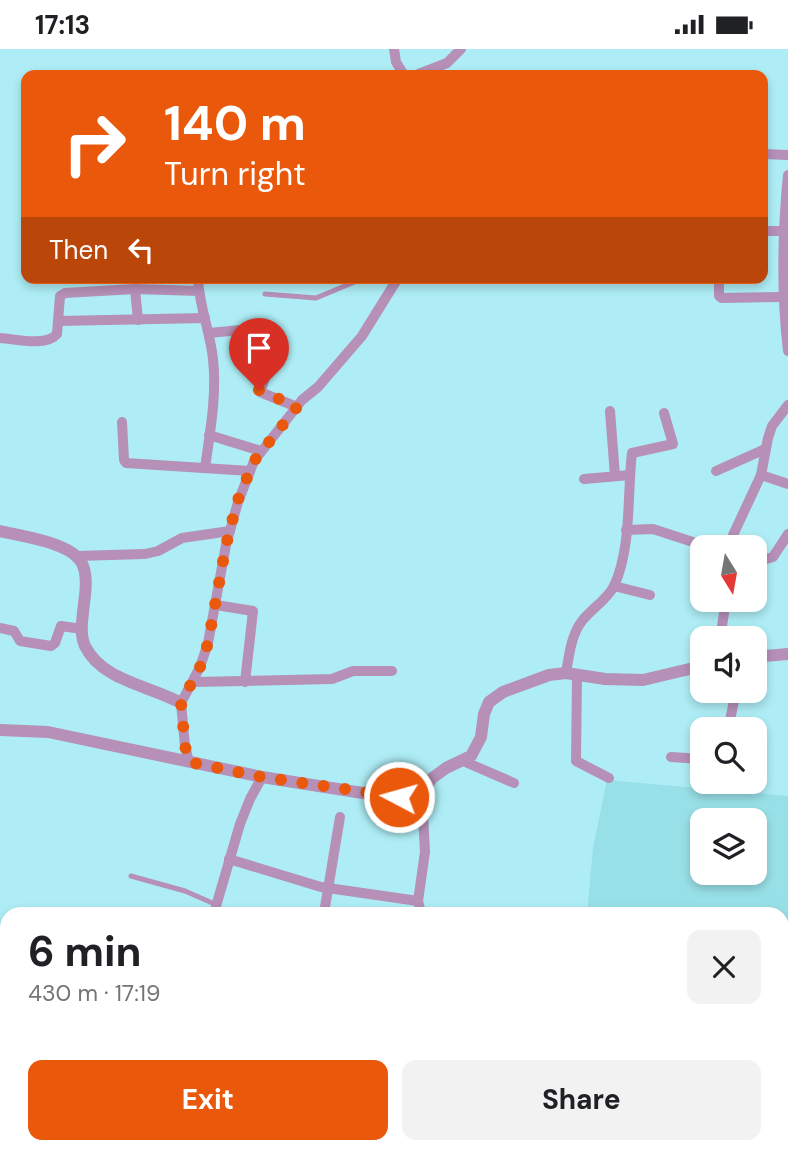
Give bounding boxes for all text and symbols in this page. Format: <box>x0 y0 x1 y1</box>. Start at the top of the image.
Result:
text: 17:13 <box>35 8 90 42</box>
text: 140 m <box>164 91 306 155</box>
icon: right <box>49 98 140 189</box>
text: Turn right <box>164 153 306 195</box>
icon: left <box>122 231 160 269</box>
text: Then <box>49 233 108 267</box>
pin <box>229 318 289 390</box>
icon: arrive <box>240 329 278 367</box>
north arrow <box>690 535 766 613</box>
map controls <box>690 535 767 885</box>
button: sound <box>690 626 767 703</box>
button: search <box>690 717 767 794</box>
position arrow <box>362 760 436 834</box>
button: layers <box>690 808 767 885</box>
text: 6 min <box>28 924 141 979</box>
button: close <box>687 930 761 1004</box>
text: 430 m · 17:19 <box>28 978 160 1008</box>
button: Exit <box>28 1060 388 1140</box>
button: Share <box>402 1060 761 1140</box>

